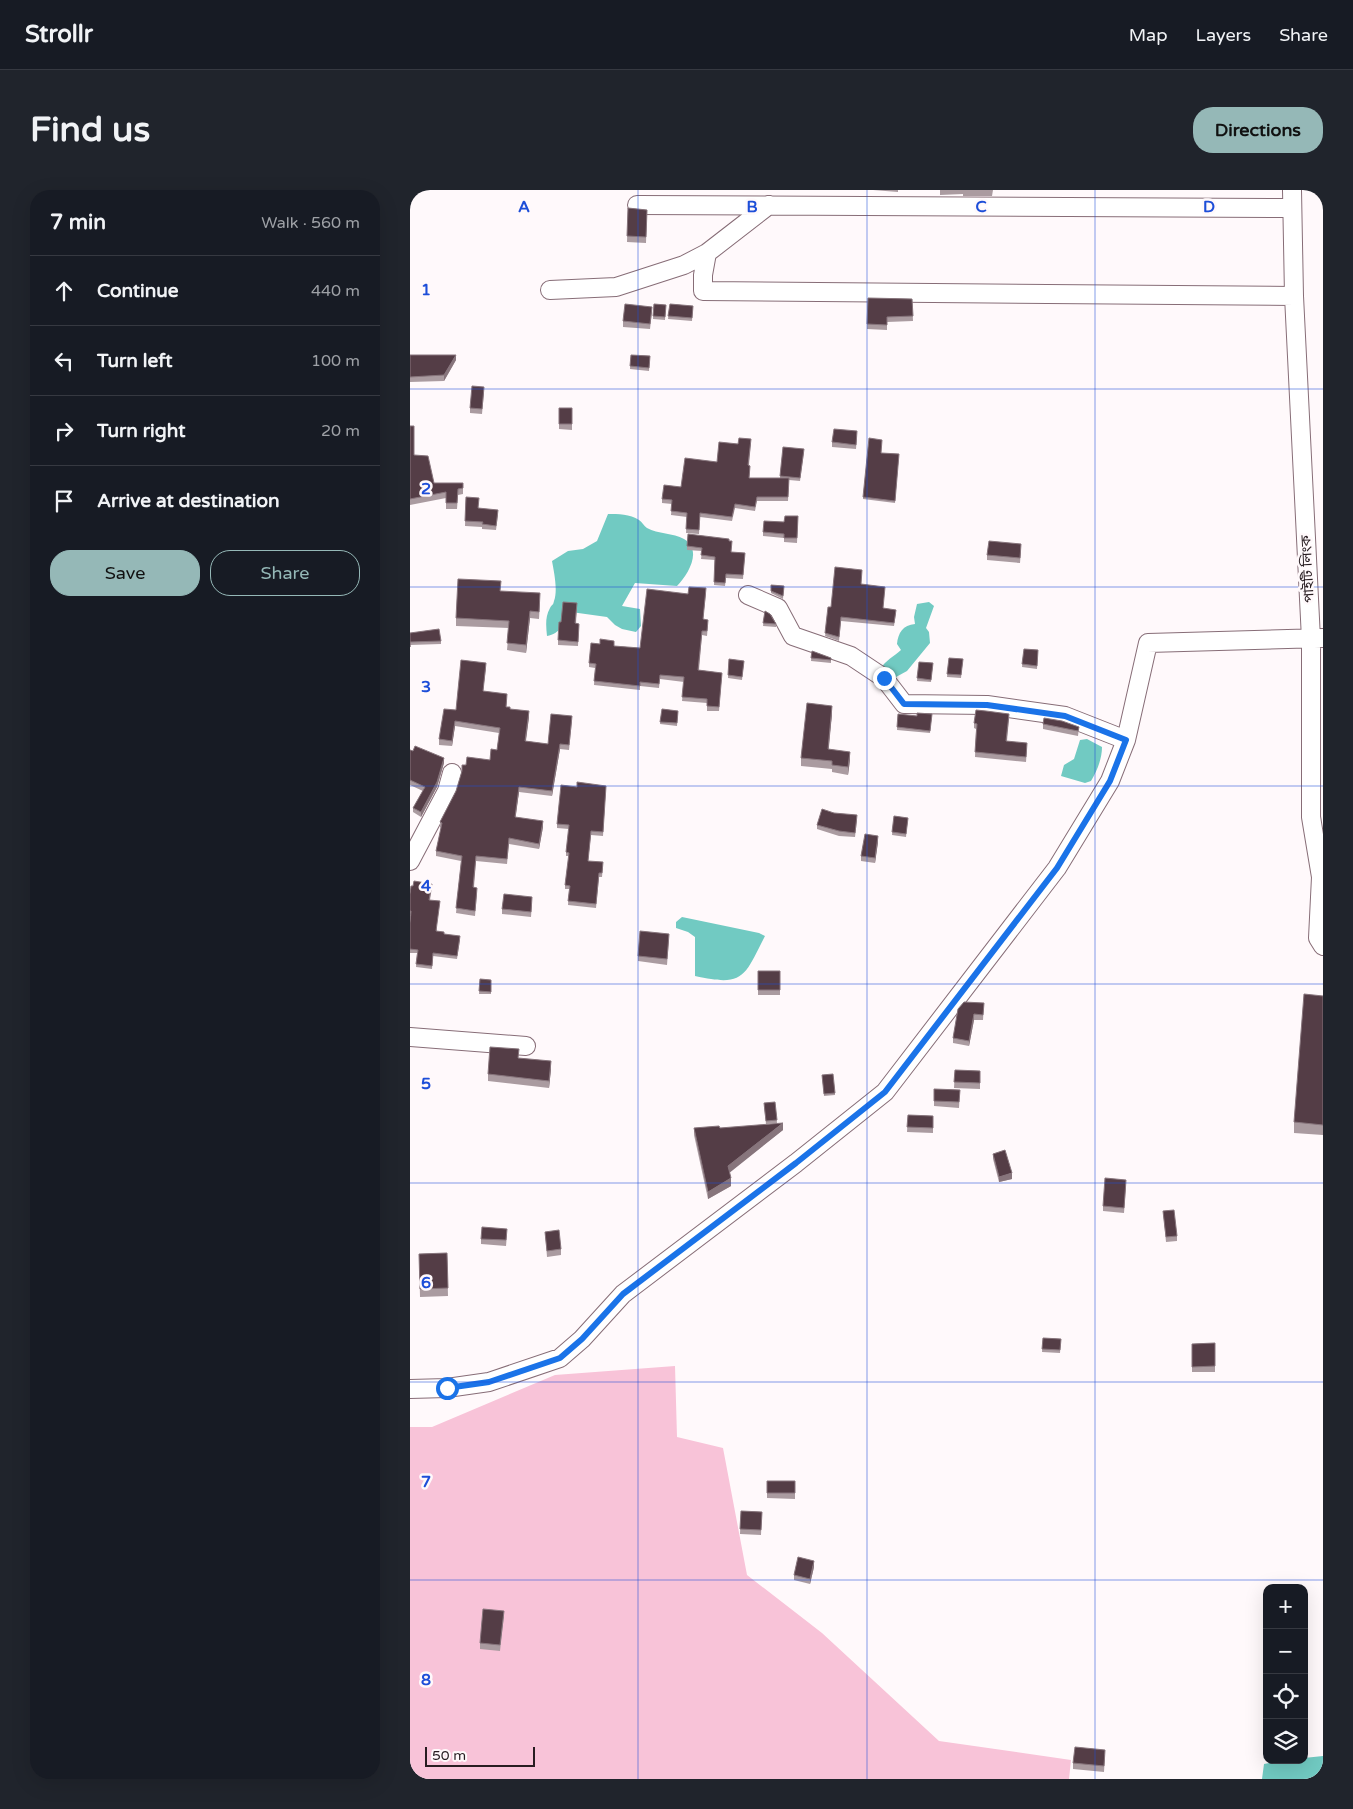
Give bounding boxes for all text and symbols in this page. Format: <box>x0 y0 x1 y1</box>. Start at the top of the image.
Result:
text: Strollr <box>25 20 93 49</box>
text: Map <box>1129 24 1168 46</box>
text: Layers <box>1196 24 1251 46</box>
text: Share <box>1279 24 1328 46</box>
button: Directions <box>1193 107 1323 153</box>
text: Find us <box>30 109 150 151</box>
text: A <box>518 197 530 217</box>
text: B <box>746 197 758 217</box>
text: C <box>975 197 987 217</box>
text: D <box>1203 197 1215 217</box>
text: 7 min <box>50 210 106 235</box>
text: Walk · 560 m <box>261 213 360 233</box>
icon: ahead <box>50 277 78 305</box>
text: Continue <box>97 280 179 302</box>
text: 1 <box>421 280 431 300</box>
text: 440 m <box>311 281 360 301</box>
icon: left <box>50 347 78 375</box>
text: Turn left <box>97 350 173 372</box>
text: 100 m <box>311 351 360 371</box>
icon: right <box>50 417 78 445</box>
text: Turn right <box>97 420 185 442</box>
text: 20 m <box>321 421 360 441</box>
text: 2 <box>421 479 431 499</box>
icon: arrive <box>50 487 78 515</box>
text: Arrive at destination <box>97 490 280 512</box>
street label: পাইটি লিংক <box>1297 534 1318 603</box>
button: Save <box>50 550 200 596</box>
button: Share <box>210 550 360 596</box>
route end <box>873 667 896 690</box>
text: 3 <box>421 677 431 697</box>
text: 4 <box>421 876 431 896</box>
text: 5 <box>421 1074 431 1094</box>
text: 6 <box>421 1273 431 1293</box>
route start <box>436 1377 459 1400</box>
text: 7 <box>421 1472 431 1492</box>
map controls <box>1263 1584 1308 1764</box>
button: + <box>1263 1584 1308 1629</box>
button: − <box>1263 1629 1308 1674</box>
text: 8 <box>421 1670 431 1690</box>
button: locate <box>1263 1674 1308 1719</box>
button: layers <box>1263 1719 1308 1764</box>
scale bar <box>425 1744 535 1767</box>
text: 50 m <box>432 1747 466 1764</box>

